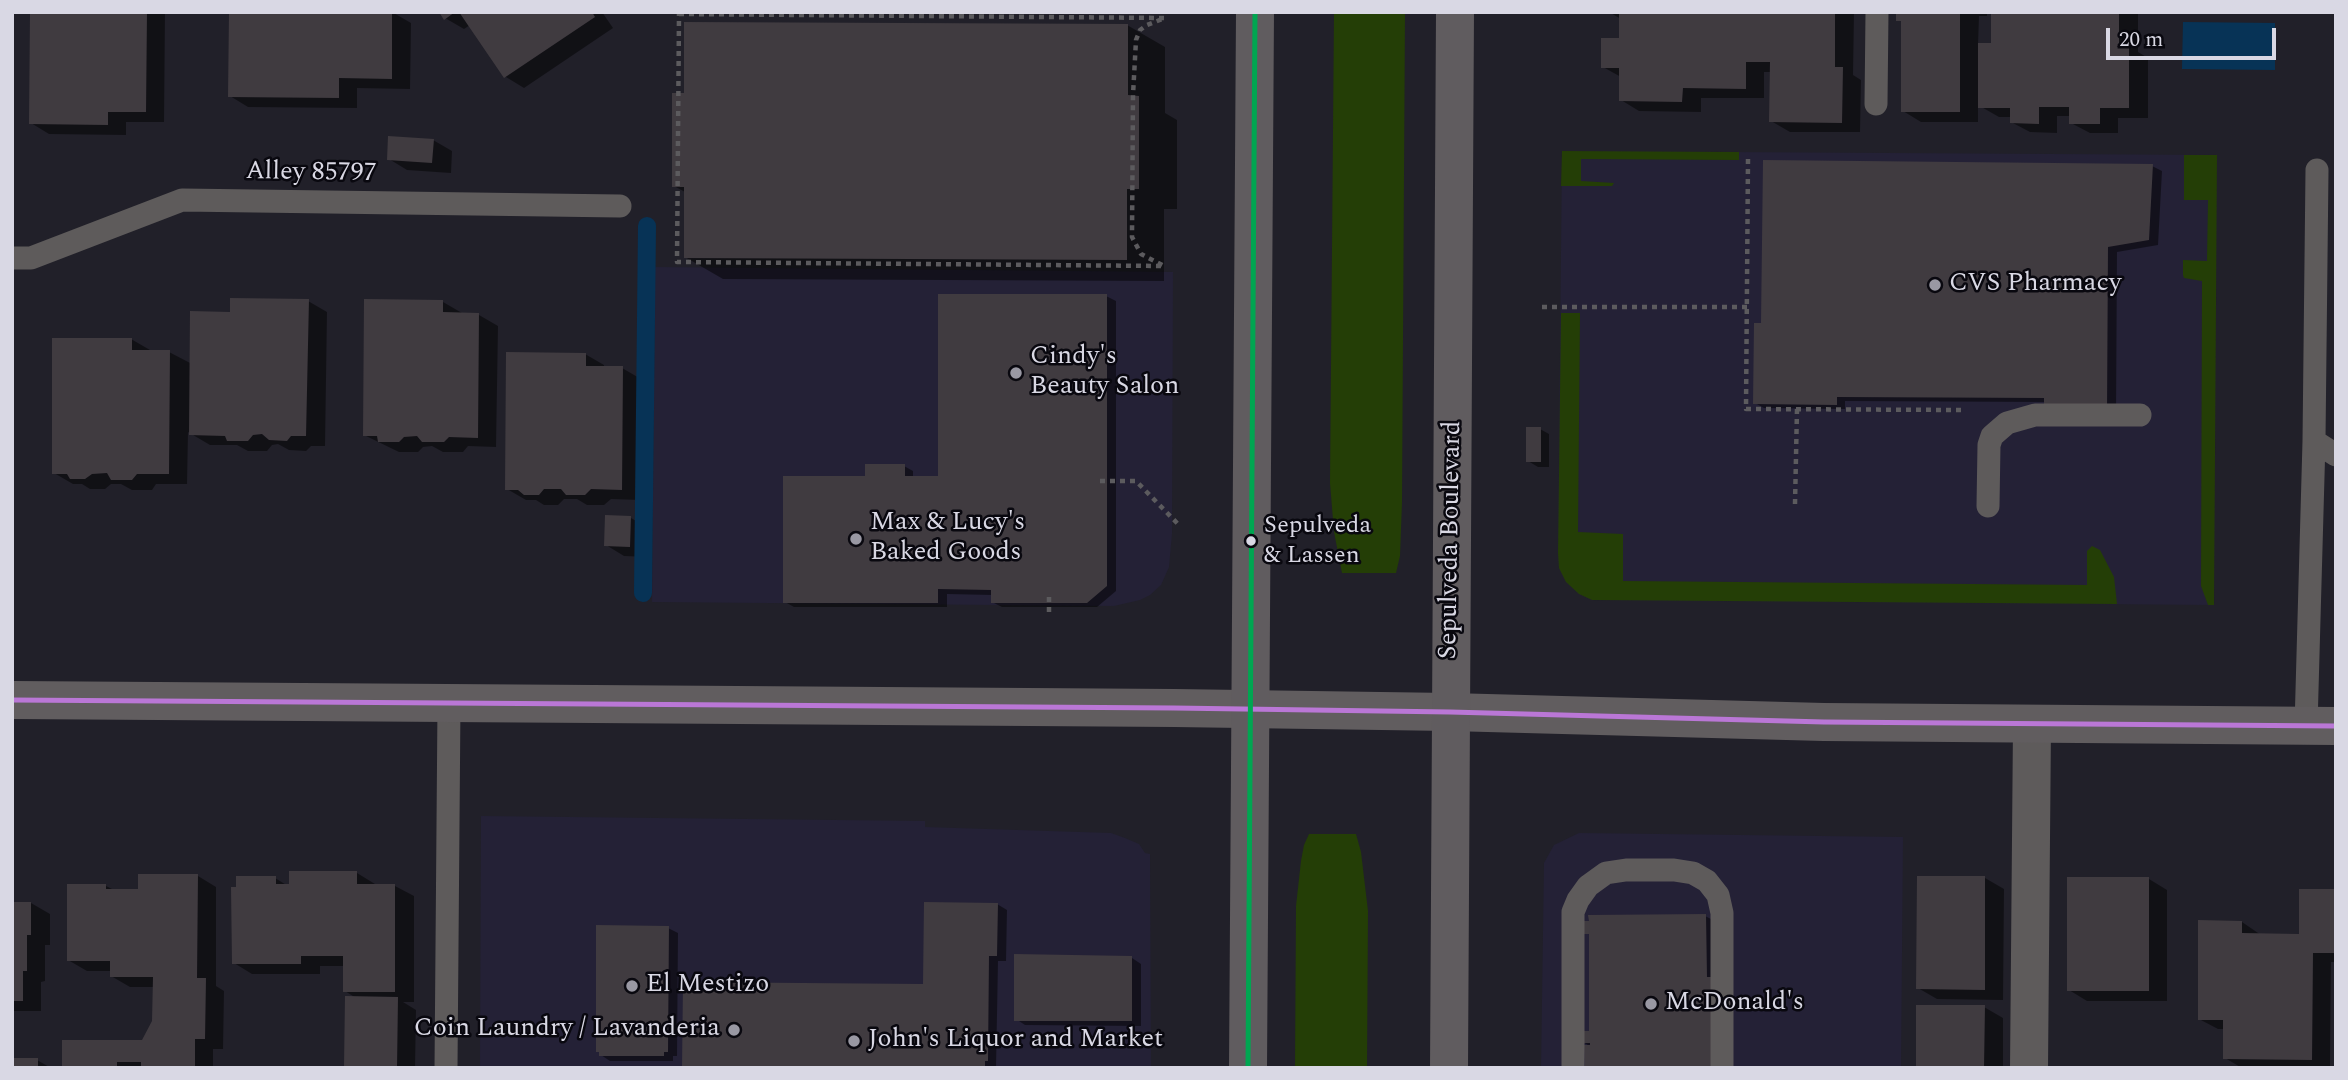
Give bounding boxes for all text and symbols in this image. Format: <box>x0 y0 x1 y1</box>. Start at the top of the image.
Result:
scale bar <box>2110 14 2280 58</box>
text: 20 m <box>2119 24 2163 56</box>
street label: Alley 85797 <box>245 157 377 191</box>
place label: CVS Pharmacy <box>1949 269 2121 301</box>
marker: CVS Pharmacy <box>1927 277 1943 293</box>
place label: Cindy's Beauty Salon <box>1030 342 1179 404</box>
marker: Cindy's Beauty Salon <box>1008 365 1024 381</box>
street label: Sepulveda Boulevard <box>1434 420 1470 660</box>
place label: Max & Lucy's Baked Goods <box>870 508 1025 570</box>
place label: Sepulveda & Lassen <box>1264 513 1371 569</box>
marker: Max & Lucy's Baked Goods <box>848 531 864 547</box>
marker: Sepulveda & Lassen <box>1244 534 1258 548</box>
place label: El Mestizo <box>646 970 769 1002</box>
marker: El Mestizo <box>624 978 640 994</box>
place label: McDonald's <box>1665 988 1804 1020</box>
marker: McDonald's <box>1643 996 1659 1012</box>
place label: Coin Laundry / Lavanderia <box>414 1014 720 1046</box>
marker: Coin Laundry / Lavanderia <box>726 1022 742 1038</box>
place label: John's Liquor and Market <box>868 1025 1163 1057</box>
marker: John's Liquor and Market <box>846 1033 862 1049</box>

